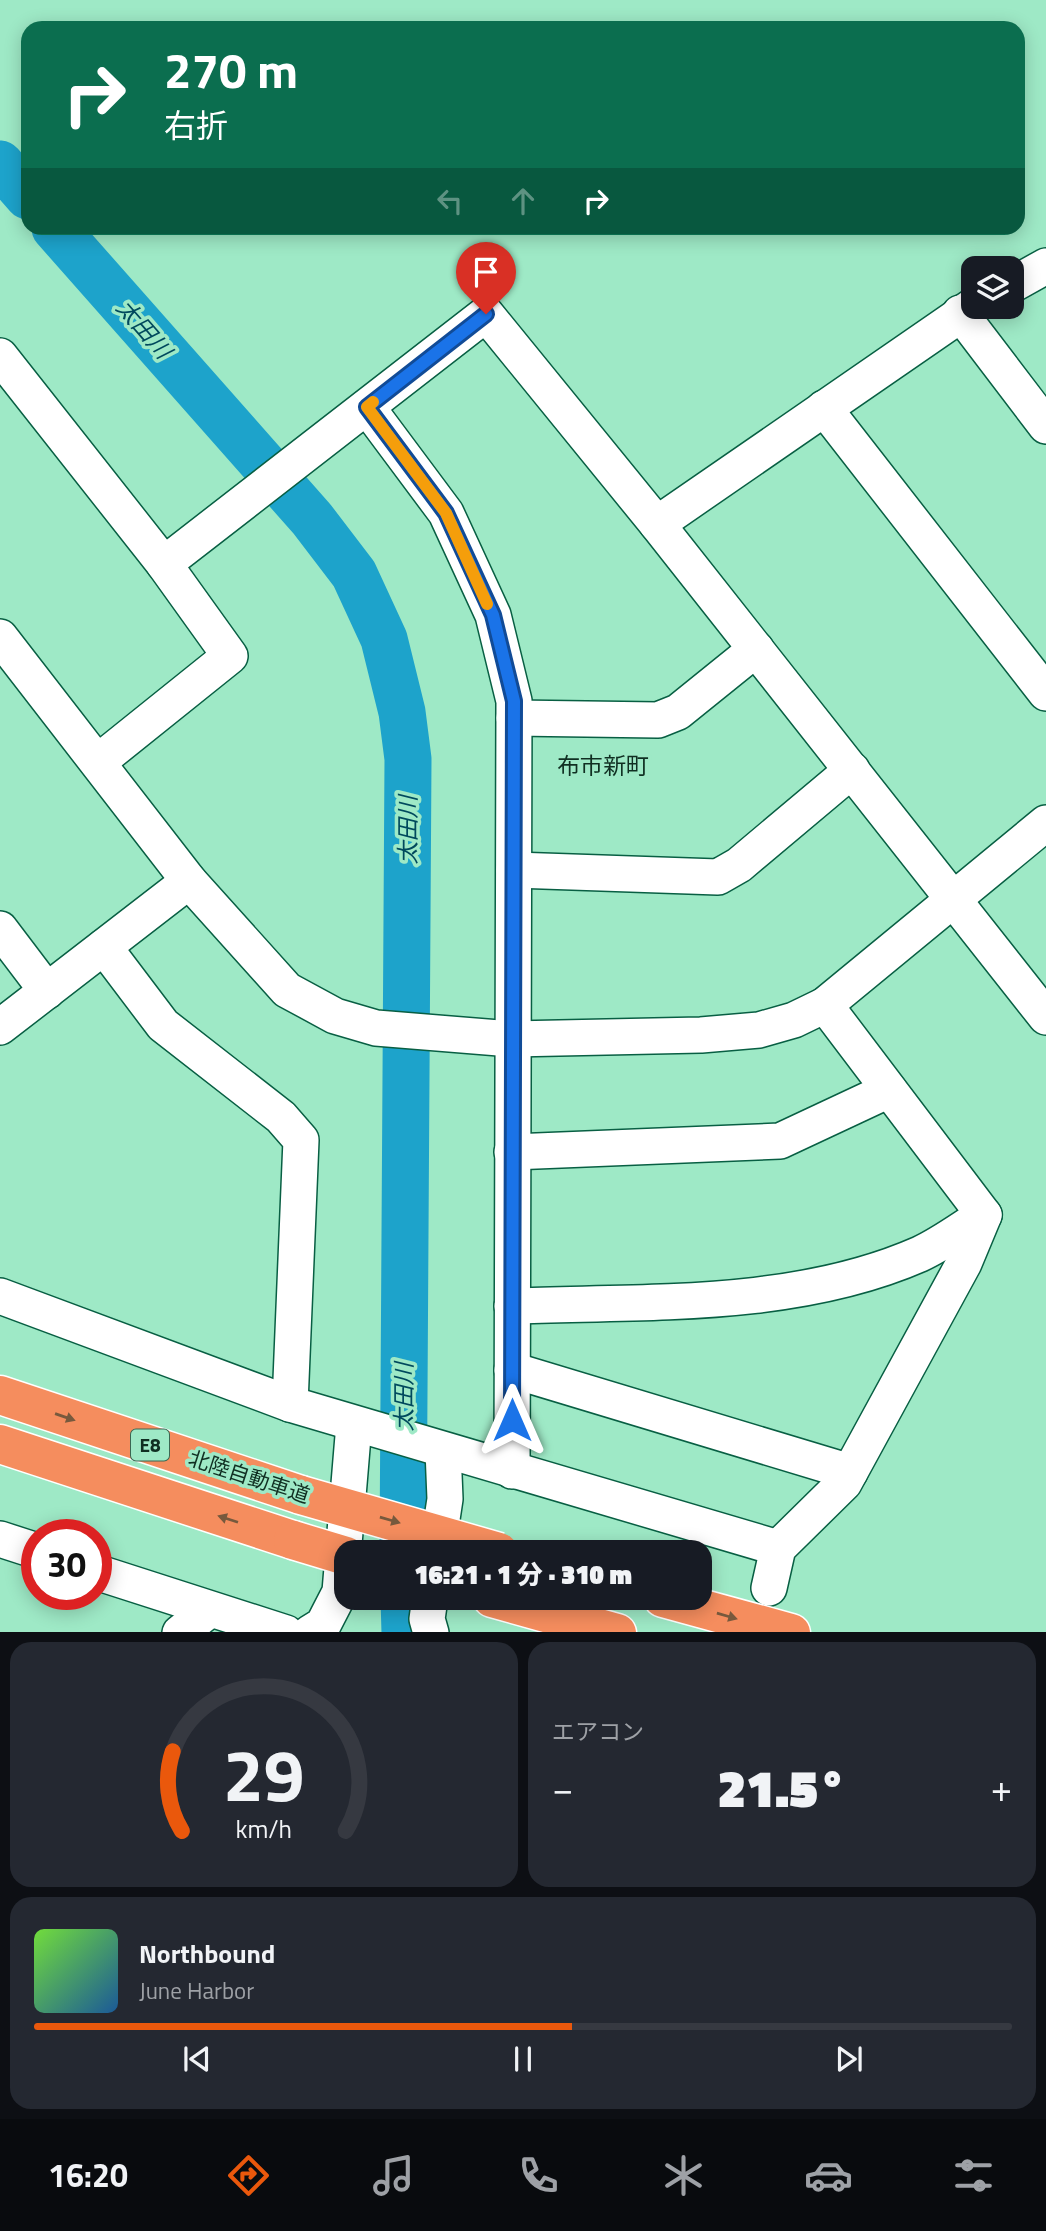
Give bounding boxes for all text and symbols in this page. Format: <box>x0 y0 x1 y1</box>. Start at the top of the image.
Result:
text: 270 m <box>164 32 298 107</box>
icon: right <box>49 49 140 140</box>
text: 右折 <box>164 101 228 149</box>
icon: left <box>431 182 469 220</box>
icon: ahead <box>504 182 542 220</box>
icon: right <box>577 182 615 220</box>
pin <box>456 242 516 314</box>
icon: arrive <box>467 253 505 291</box>
map controls <box>961 256 1024 319</box>
button: layers <box>961 256 1024 319</box>
water label: 太田川 <box>109 291 182 368</box>
district label: 布市新町 <box>557 748 649 783</box>
water label: 太田川 <box>390 793 425 865</box>
water label: 太田川 <box>386 1360 421 1432</box>
position arrow <box>475 1383 549 1457</box>
one-way arrow <box>54 1412 75 1423</box>
road number: E8 <box>131 1429 169 1460</box>
street label: 北陸自動車道 <box>184 1441 314 1511</box>
one-way arrow <box>217 1513 238 1524</box>
one-way arrow <box>380 1516 401 1526</box>
speed limit sign: 30 <box>21 1519 112 1610</box>
text: 16:21 · 1 分 · 310 m <box>414 1555 632 1594</box>
one-way arrow <box>717 1611 738 1621</box>
text: エアコン <box>552 1714 644 1749</box>
text: 29 <box>223 1719 305 1829</box>
text: 21.5° <box>717 1748 847 1827</box>
text: − <box>552 1759 573 1817</box>
text: + <box>991 1759 1012 1817</box>
text: km/h <box>236 1809 292 1847</box>
text: Northbound <box>139 1934 275 1973</box>
text: June Harbor <box>139 1973 254 2008</box>
icon: previous <box>178 2040 216 2078</box>
icon: pause <box>504 2040 542 2078</box>
icon: next <box>830 2040 868 2078</box>
text: 16:20 <box>48 2151 128 2199</box>
icon: directions <box>224 2151 273 2200</box>
icon: music <box>369 2151 418 2200</box>
icon: phone <box>514 2151 563 2200</box>
icon: climate <box>659 2151 708 2200</box>
icon: car <box>804 2151 853 2200</box>
icon: filters <box>949 2151 998 2200</box>

